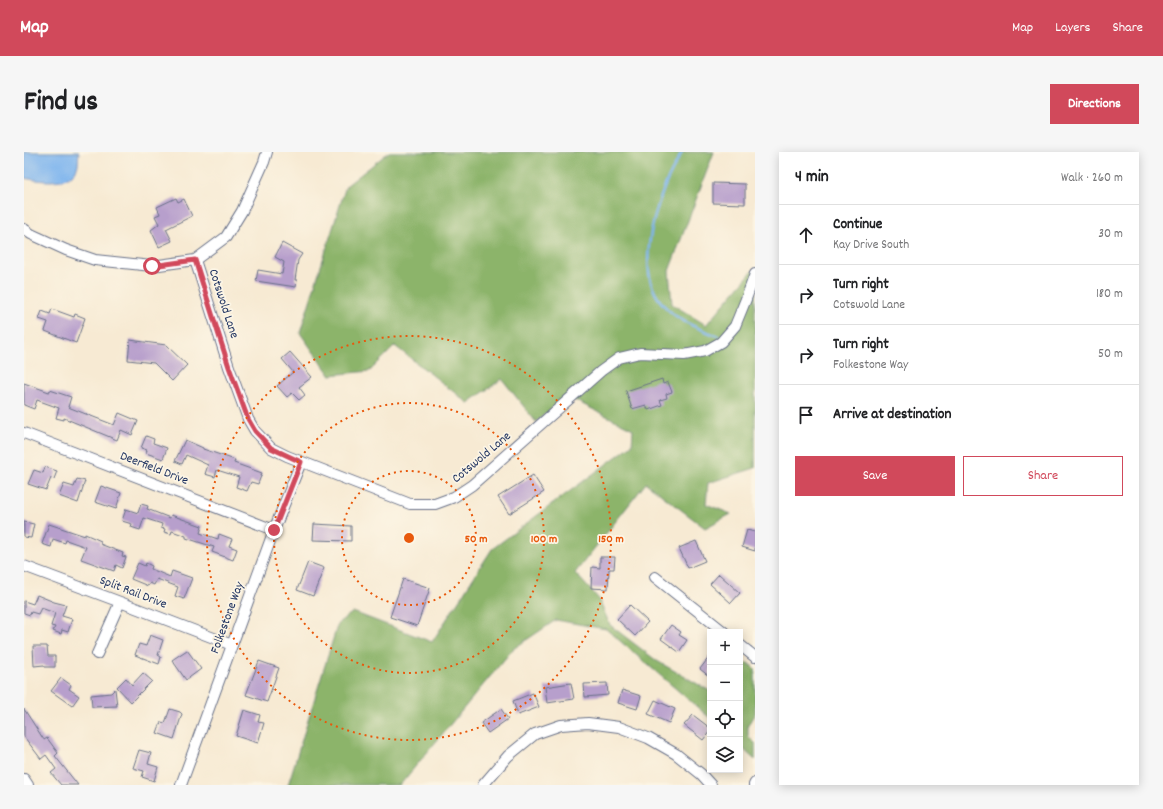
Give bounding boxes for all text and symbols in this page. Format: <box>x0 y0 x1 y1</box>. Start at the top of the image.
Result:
text: Map <box>20 15 49 42</box>
text: Map <box>1012 18 1033 38</box>
text: Layers <box>1055 18 1090 38</box>
text: Share <box>1112 18 1143 38</box>
text: Find us <box>24 84 98 124</box>
button: Directions <box>1050 84 1139 124</box>
text: 4 min <box>795 166 829 190</box>
text: Walk · 260 m <box>1061 169 1123 188</box>
text: Continue <box>833 214 882 236</box>
icon: ahead <box>795 224 817 246</box>
text: 30 m <box>1098 225 1123 244</box>
text: Kay Drive South <box>833 236 909 255</box>
route start <box>143 257 161 275</box>
street label: Cotswold Lane <box>203 267 243 341</box>
text: Turn right <box>833 274 889 296</box>
icon: right <box>795 284 817 306</box>
text: 180 m <box>1096 285 1123 304</box>
text: Cotswold Lane <box>833 296 905 315</box>
text: Turn right <box>833 334 889 356</box>
icon: right <box>795 344 817 366</box>
text: 50 m <box>1098 345 1123 364</box>
text: Folkestone Way <box>833 356 908 375</box>
icon: arrive <box>795 404 817 426</box>
text: Arrive at destination <box>833 404 951 426</box>
street label: Cotswold Lane <box>448 427 516 488</box>
street label: Deerfield Drive <box>117 447 191 491</box>
button: Save <box>795 456 955 496</box>
button: Share <box>963 456 1123 496</box>
route end <box>265 521 283 539</box>
centre of rings <box>402 531 416 545</box>
text: 50 m <box>464 531 488 548</box>
text: 100 m <box>531 531 557 548</box>
text: 150 m <box>598 531 624 548</box>
street label: Split Rail Drive <box>96 571 170 615</box>
street label: Folkestone Way <box>206 579 250 657</box>
map controls <box>707 629 743 773</box>
button: + <box>707 629 743 665</box>
button: − <box>707 665 743 701</box>
button: locate <box>707 701 743 737</box>
button: layers <box>707 737 743 773</box>

